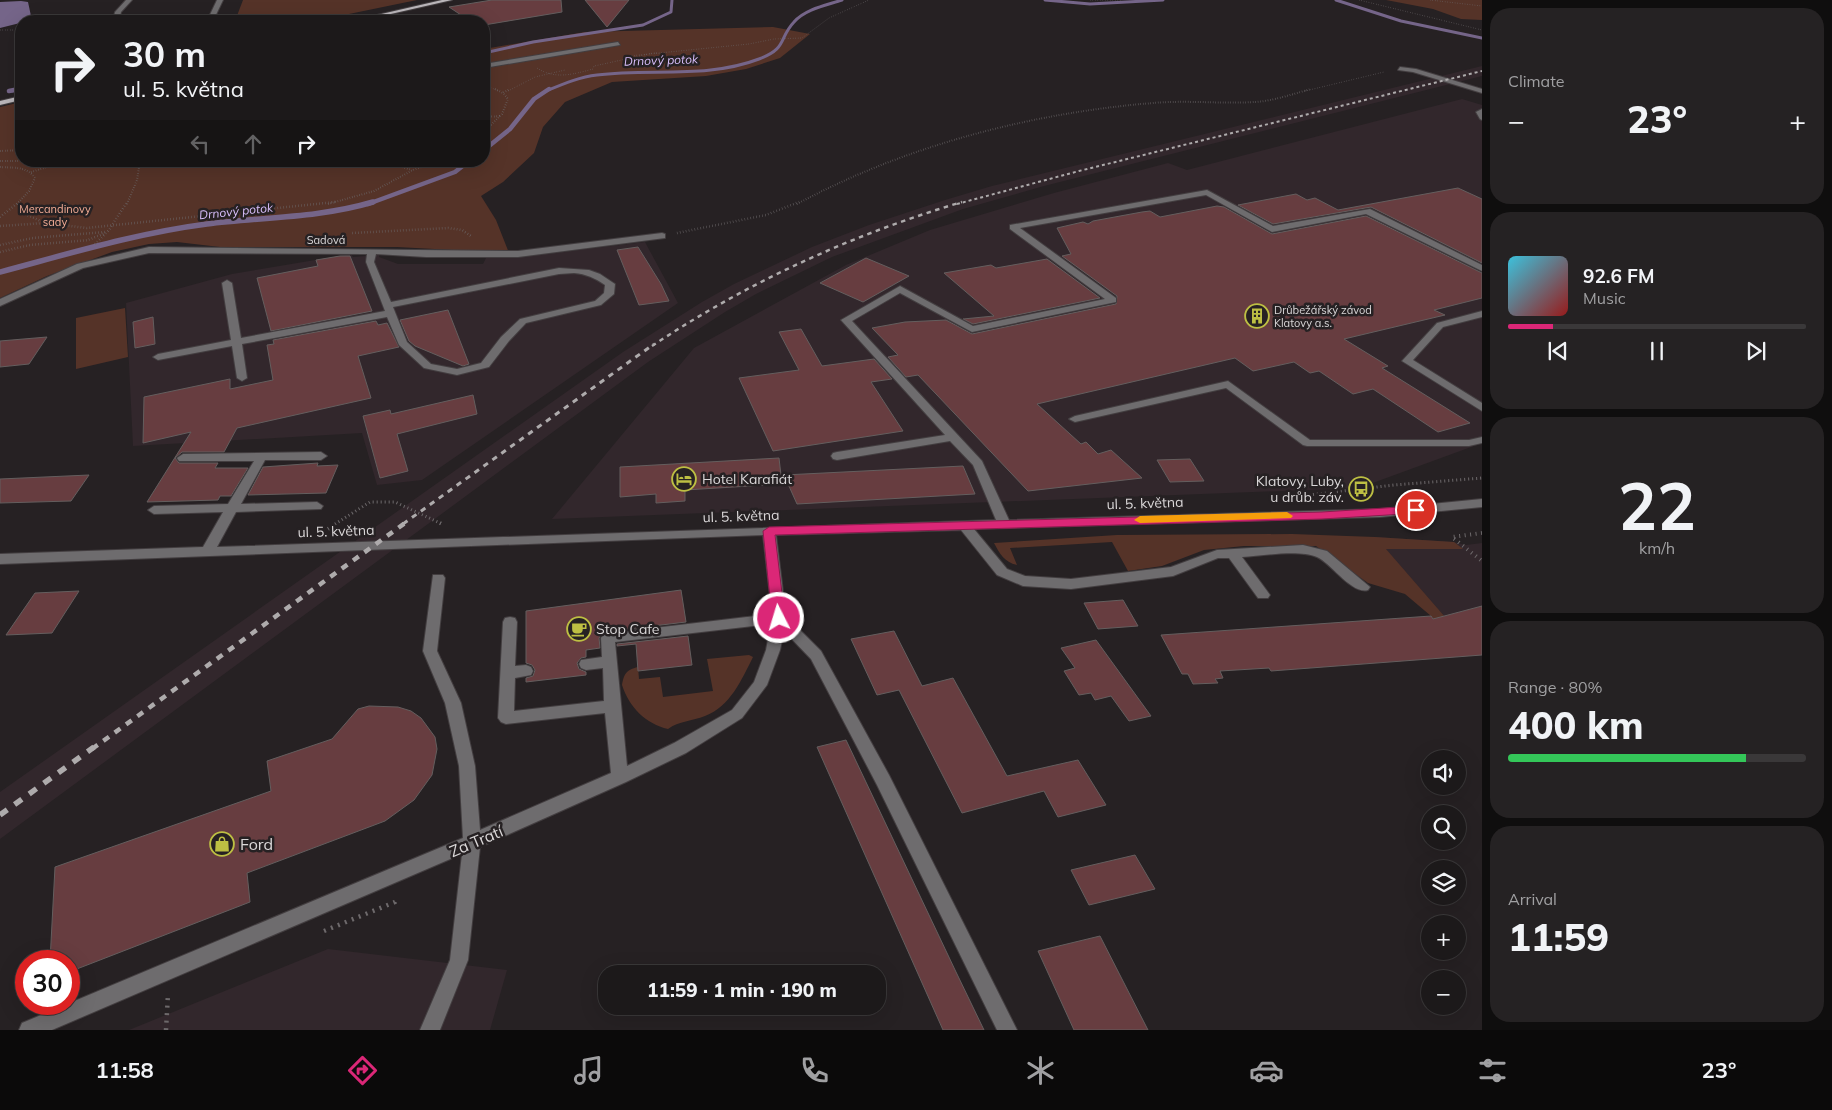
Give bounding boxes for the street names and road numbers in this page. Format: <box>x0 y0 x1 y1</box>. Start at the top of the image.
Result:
street label: Sadová <box>307 233 345 247</box>
street label: ul. 5. května <box>1106 493 1184 513</box>
street label: ul. 5. května <box>702 506 780 526</box>
street label: ul. 5. května <box>297 521 375 541</box>
street label: Za Tratí <box>446 820 507 861</box>

